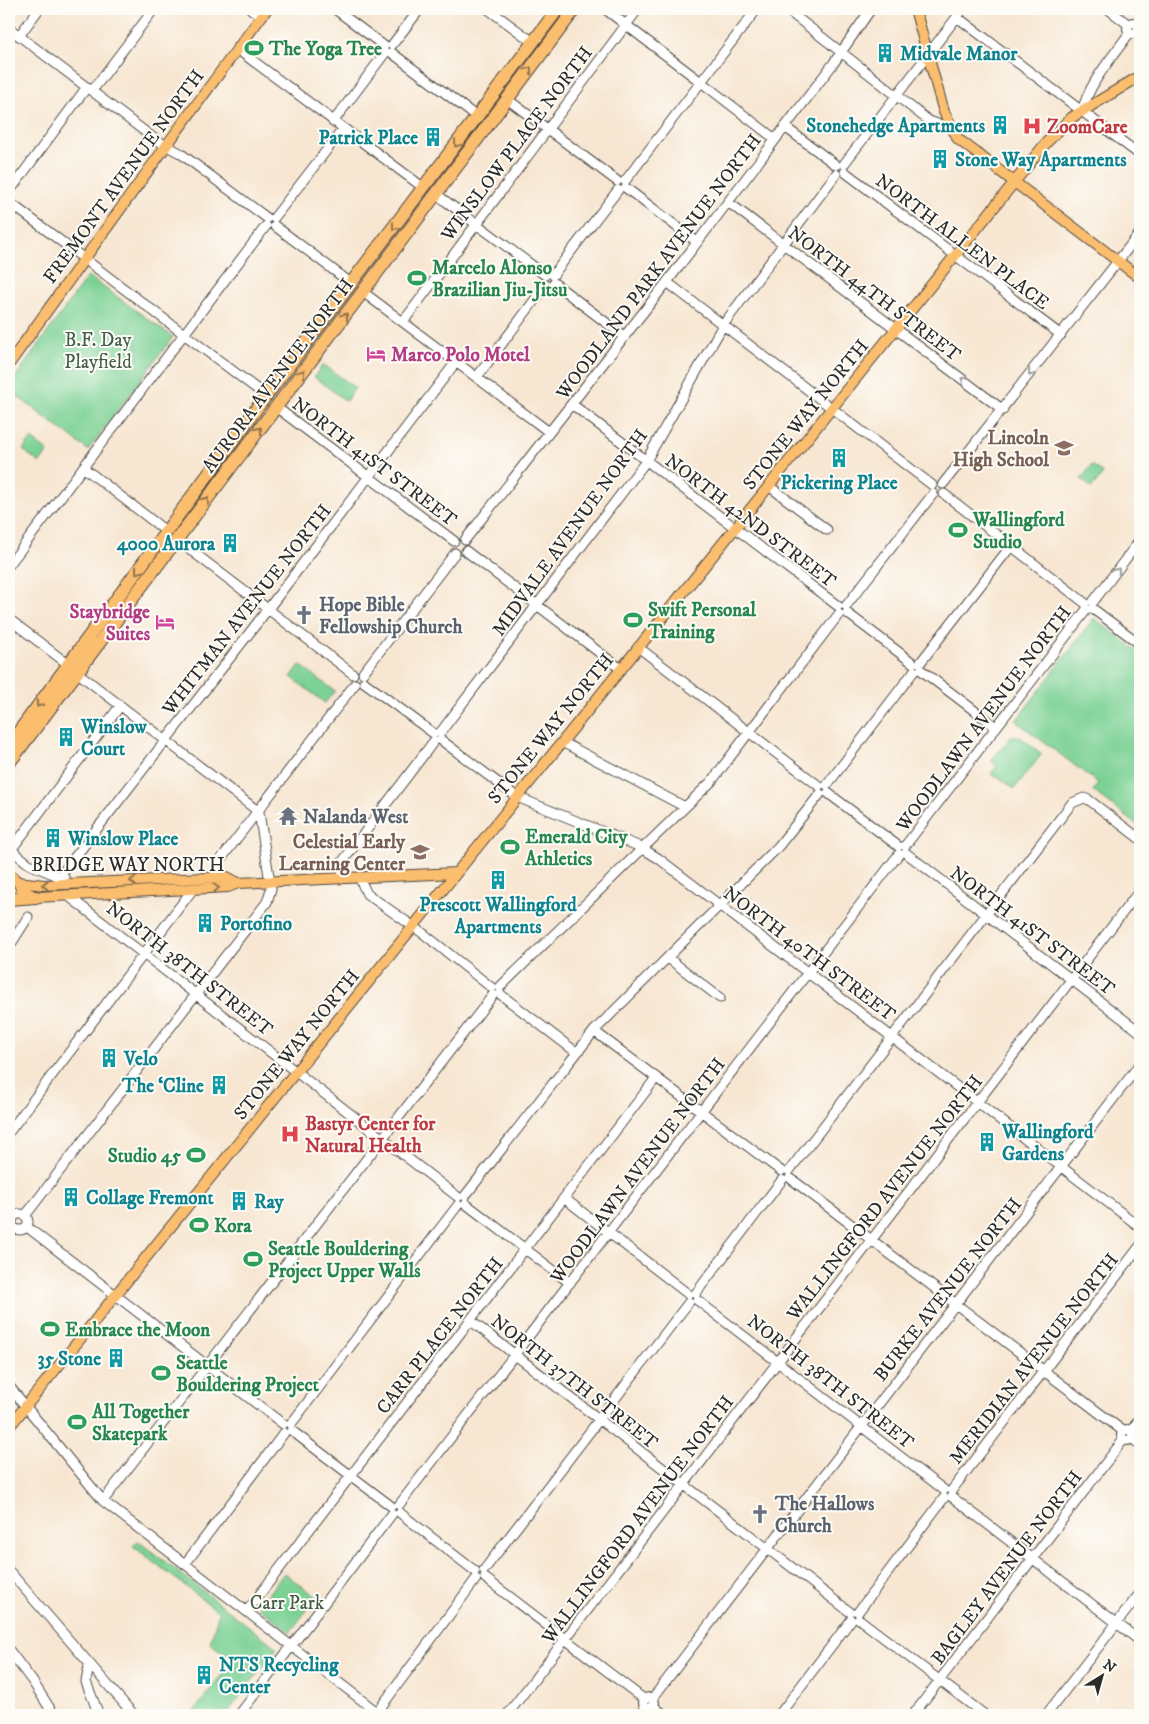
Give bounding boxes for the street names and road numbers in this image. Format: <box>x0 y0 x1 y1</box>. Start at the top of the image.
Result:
street label: WINSLOW PLACE NORTH <box>436 42 598 247</box>
street label: FREMONT AVENUE NORTH <box>39 65 210 288</box>
street label: WOODLAND PARK AVENUE NORTH <box>551 129 767 405</box>
street label: NORTH ALLEN PLACE <box>871 169 1053 315</box>
street label: NORTH 44TH STREET <box>783 222 965 367</box>
street label: AURORA AVENUE NORTH <box>198 274 359 478</box>
street label: STONE WAY NORTH <box>738 335 874 495</box>
street label: NORTH 41ST STREET <box>287 393 462 532</box>
street label: MIDVALE AVENUE NORTH <box>487 425 653 641</box>
street label: NORTH 42ND STREET <box>660 449 841 593</box>
street label: WHITMAN AVENUE NORTH <box>157 500 337 721</box>
street label: WOODLAWN AVENUE NORTH <box>891 601 1077 837</box>
street label: STONE WAY NORTH <box>483 649 619 809</box>
street label: BRIDGE WAY NORTH <box>31 854 225 877</box>
street label: NORTH 41ST STREET <box>945 862 1120 1001</box>
street label: NORTH 40TH STREET <box>718 882 900 1027</box>
street label: NORTH 38TH STREET <box>101 897 277 1042</box>
street label: STONE WAY NORTH <box>229 965 365 1125</box>
street label: WOODLAWN AVENUE NORTH <box>545 1053 731 1289</box>
street label: WALLINGFORD AVENUE NORTH <box>782 1071 988 1326</box>
street label: BURKE AVENUE NORTH <box>869 1194 1027 1386</box>
street label: MERIDIAN AVENUE NORTH <box>945 1249 1124 1469</box>
street label: CARR PLACE NORTH <box>372 1253 509 1419</box>
street label: NORTH 37TH STREET <box>486 1310 663 1455</box>
street label: NORTH 38TH STREET <box>742 1310 918 1455</box>
street label: WALLINGFORD AVENUE NORTH <box>537 1391 739 1649</box>
street label: BAGLEY AVENUE NORTH <box>927 1466 1088 1669</box>

